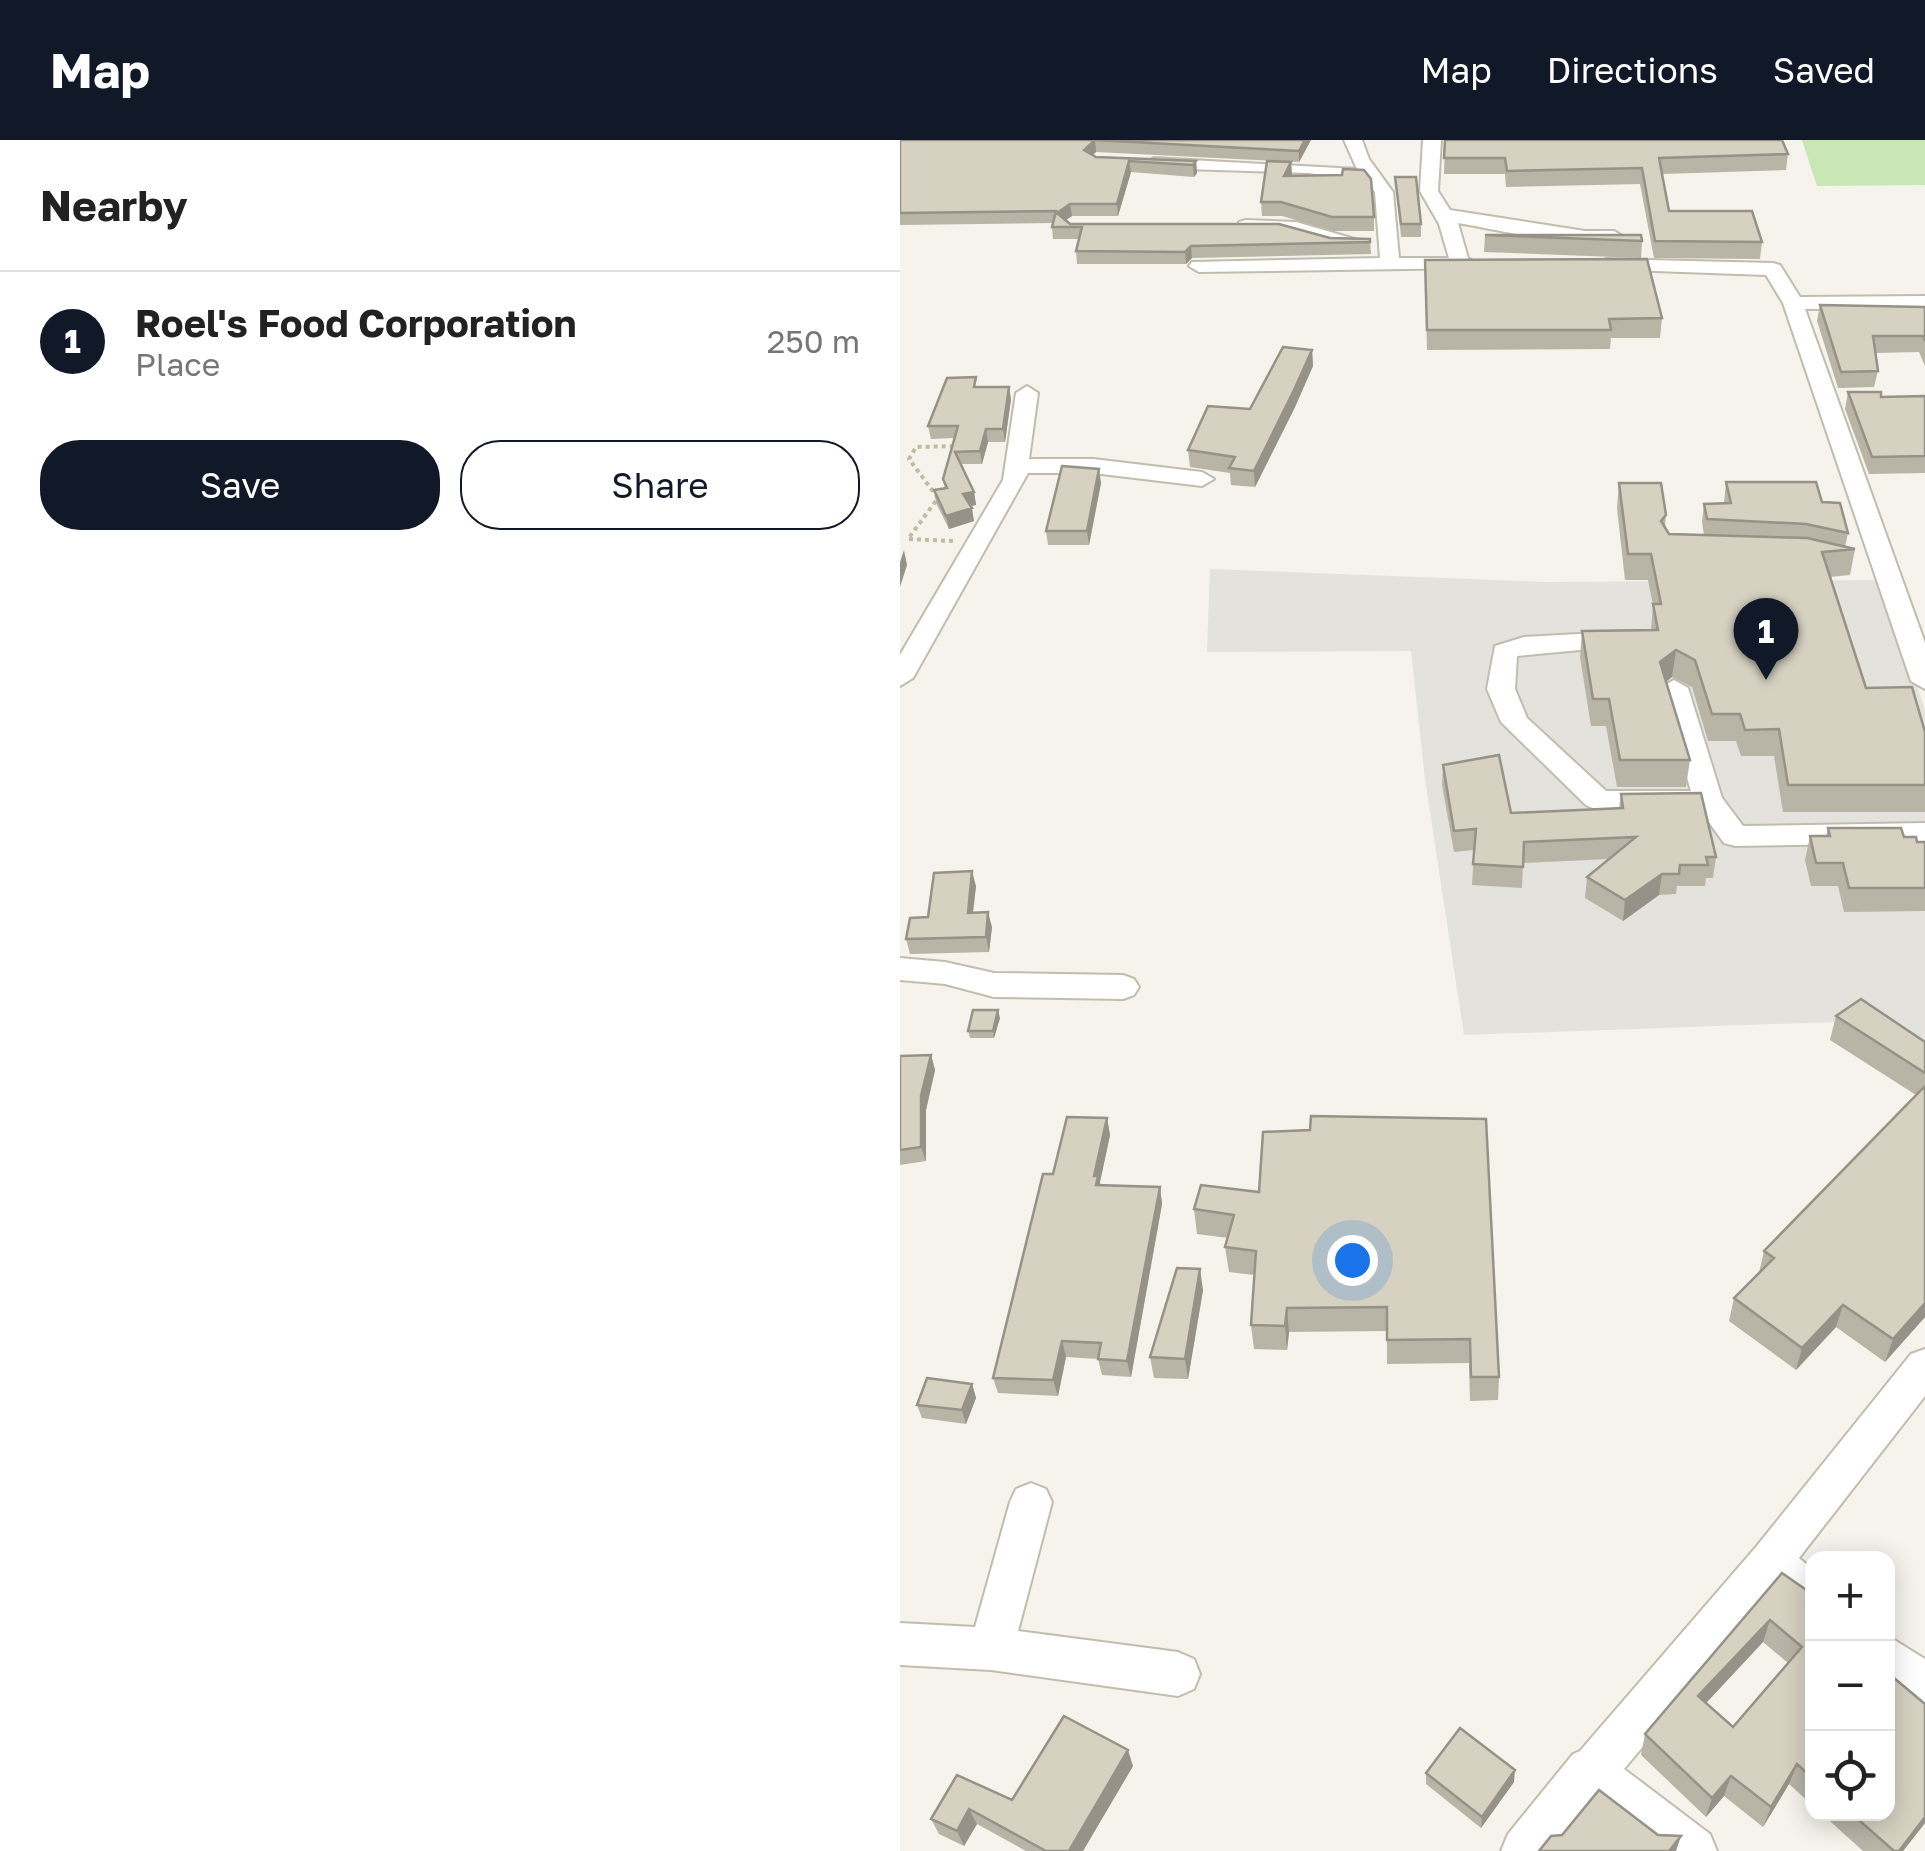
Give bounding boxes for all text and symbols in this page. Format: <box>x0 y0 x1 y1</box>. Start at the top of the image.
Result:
text: Map <box>50 41 150 99</box>
text: Map <box>1420 49 1492 91</box>
text: Directions <box>1547 49 1718 91</box>
text: Saved <box>1773 49 1875 91</box>
text: Nearby <box>40 180 188 230</box>
text: Roel's Food Corporation <box>135 300 577 345</box>
text: 1 <box>64 322 81 360</box>
text: 250 m <box>767 322 860 360</box>
text: Place <box>135 345 220 383</box>
button: Save <box>40 440 440 530</box>
button: Share <box>460 440 860 530</box>
pin: 1 <box>1734 598 1798 680</box>
your location <box>1327 1235 1378 1286</box>
map controls <box>1805 1551 1895 1821</box>
button: + <box>1805 1551 1895 1641</box>
button: − <box>1805 1641 1895 1731</box>
button: locate <box>1805 1731 1895 1821</box>

